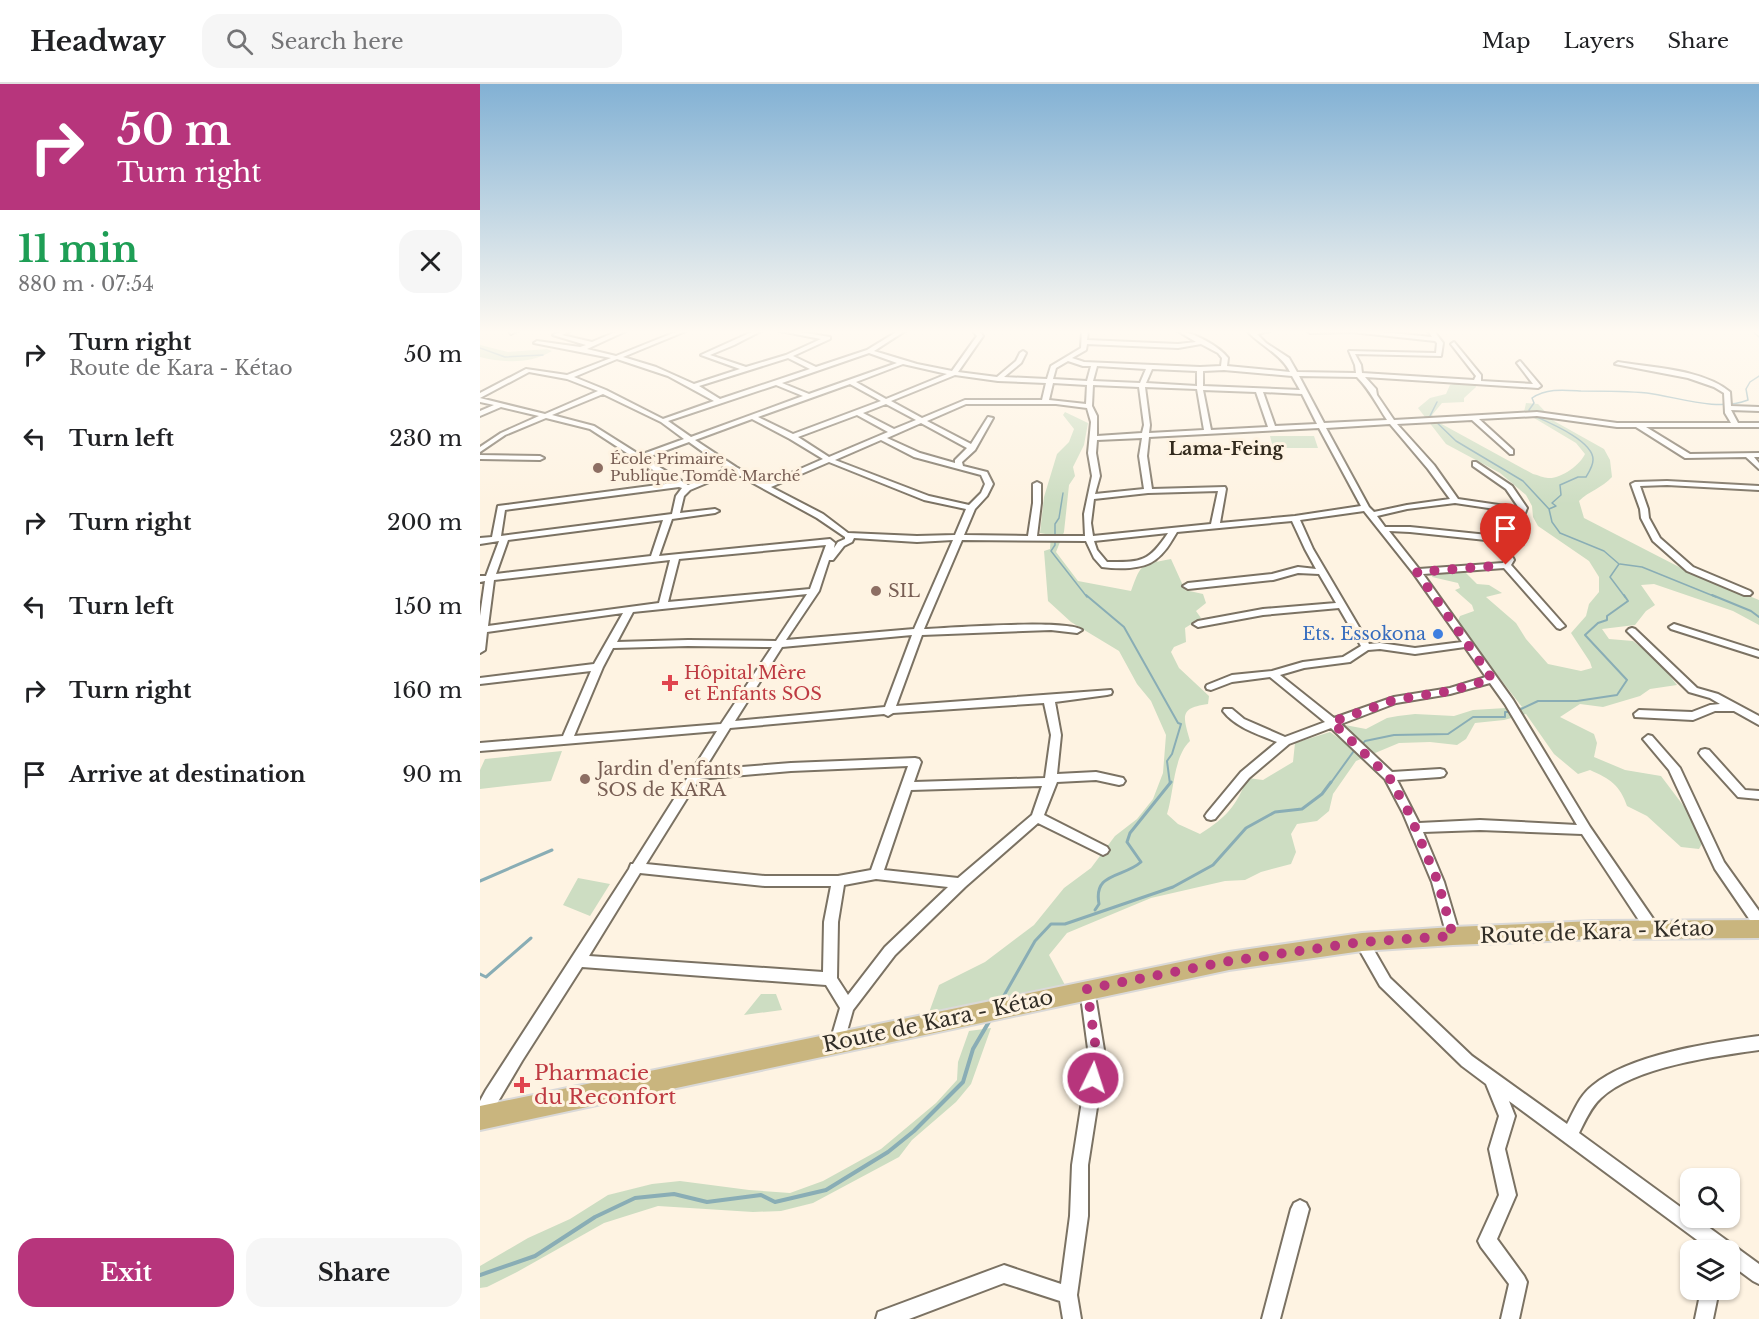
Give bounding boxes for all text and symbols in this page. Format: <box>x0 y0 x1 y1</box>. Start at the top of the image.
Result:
search box <box>202 14 622 68</box>
text: Headway <box>30 24 166 59</box>
icon: search <box>223 25 256 58</box>
text: Search here <box>271 28 404 55</box>
text: Map <box>1482 28 1531 54</box>
text: Layers <box>1564 28 1635 54</box>
text: Share <box>1668 28 1729 54</box>
text: 50 m <box>117 104 231 156</box>
icon: right <box>18 108 96 186</box>
text: Turn right <box>117 156 261 189</box>
text: 11 min <box>18 227 138 272</box>
button: close <box>399 230 462 293</box>
text: 880 m · 07:54 <box>18 272 154 296</box>
text: Turn right <box>69 329 191 356</box>
icon: right <box>18 338 51 371</box>
text: 50 m <box>404 341 462 368</box>
text: Route de Kara - Kétao <box>69 356 293 380</box>
icon: left <box>18 422 51 455</box>
text: Turn left <box>69 425 174 452</box>
text: 230 m <box>389 425 462 452</box>
district label: Lama-Feing <box>1169 438 1285 460</box>
place label: École Primaire Publique Tomdè Marché <box>610 449 800 485</box>
marker: École Primaire Publique Tomdè Marché <box>591 461 605 475</box>
pin <box>1480 503 1531 565</box>
icon: right <box>18 506 51 539</box>
text: Turn right <box>69 509 191 536</box>
text: 200 m <box>387 509 462 536</box>
icon: arrive <box>1489 512 1522 545</box>
place label: SIL <box>888 580 920 602</box>
marker: SIL <box>869 584 883 598</box>
icon: left <box>18 590 51 623</box>
text: Turn left <box>69 593 174 620</box>
text: 150 m <box>394 593 462 620</box>
place label: Ets. Essokona <box>1302 623 1426 645</box>
marker: Ets. Essokona <box>1431 627 1445 641</box>
place label: Hôpital Mère et Enfants SOS <box>684 662 822 705</box>
icon: right <box>18 674 51 707</box>
marker: Hôpital Mère et Enfants SOS <box>661 674 679 692</box>
text: Turn right <box>69 677 191 704</box>
text: 160 m <box>392 677 462 704</box>
icon: arrive <box>18 758 51 791</box>
place label: Jardin d'enfants SOS de KARA <box>595 758 741 801</box>
text: Arrive at destination <box>69 761 306 788</box>
text: 90 m <box>402 761 462 788</box>
marker: Jardin d'enfants SOS de KARA <box>578 772 592 786</box>
street label: Route de Kara - Kétao <box>1479 915 1715 949</box>
street label: Route de Kara - Kétao <box>820 984 1056 1058</box>
position arrow <box>1061 1046 1125 1110</box>
place label: Pharmacie du Reconfort <box>534 1060 676 1110</box>
marker: Pharmacie du Reconfort <box>515 1078 529 1092</box>
map controls <box>1680 1168 1740 1300</box>
button: search <box>1680 1168 1740 1228</box>
button: Exit <box>18 1238 234 1307</box>
button: Share <box>246 1238 462 1307</box>
button: layers <box>1680 1240 1740 1300</box>

